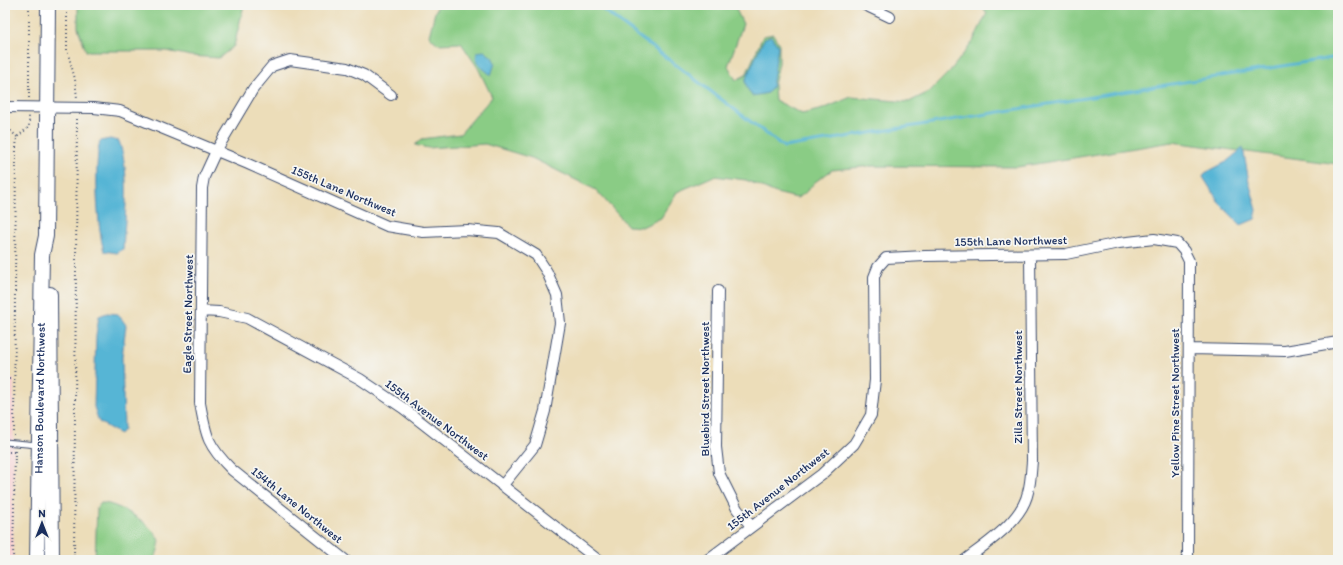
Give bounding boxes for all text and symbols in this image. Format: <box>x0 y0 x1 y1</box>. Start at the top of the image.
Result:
street label: 155th Lane Northwest <box>289 163 399 220</box>
street label: 155th Lane Northwest <box>955 233 1068 249</box>
street label: Eagle Street Northwest <box>180 254 196 374</box>
street label: Bluebird Street Northwest <box>698 321 712 457</box>
street label: Hanson Boulevard Northwest <box>31 322 48 474</box>
street label: Yellow Pine Street Northwest <box>1168 328 1182 478</box>
street label: Zilla Street Northwest <box>1011 330 1025 444</box>
street label: 155th Avenue Northwest <box>383 377 492 464</box>
street label: 155th Avenue Northwest <box>724 444 832 533</box>
street label: 154th Lane Northwest <box>248 464 346 546</box>
north arrow <box>22 503 62 543</box>
text: N <box>38 507 46 520</box>

